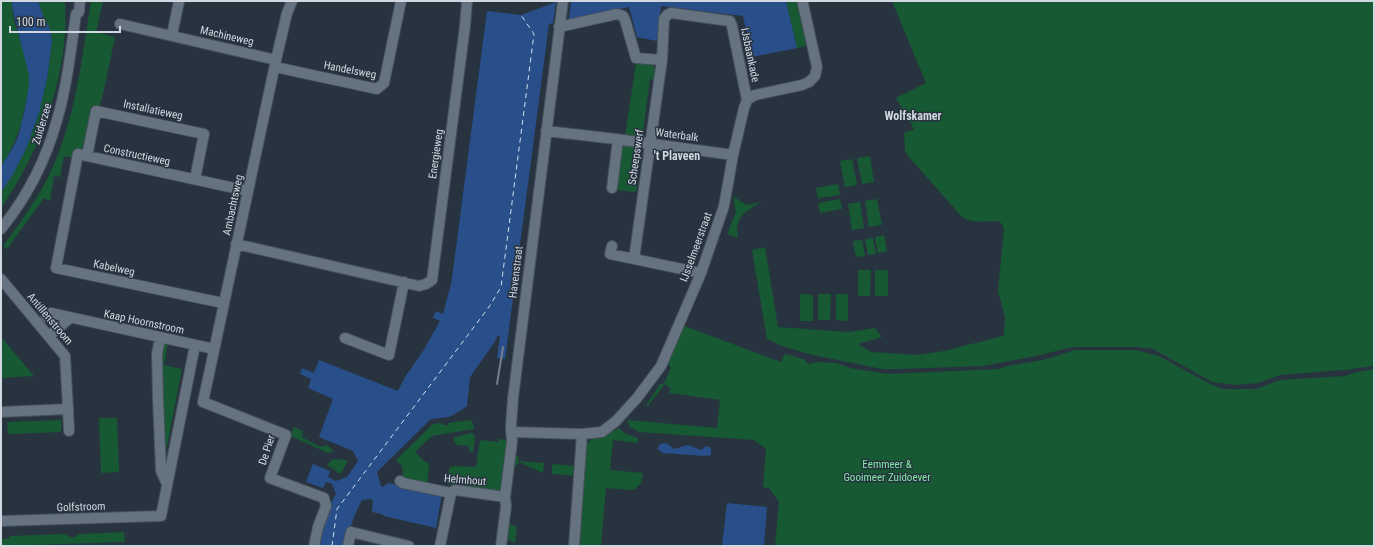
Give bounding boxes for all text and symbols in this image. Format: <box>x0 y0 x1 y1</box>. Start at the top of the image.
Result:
scale bar <box>10 8 120 34</box>
text: 100 m <box>16 15 46 29</box>
street label: Machineweg <box>199 24 255 48</box>
street label: IJsbaankade <box>738 27 762 83</box>
street label: Handelsweg <box>323 59 377 81</box>
street label: Installatieweg <box>122 97 184 123</box>
street label: Zuiderzee <box>30 102 54 146</box>
district label: Wolfskamer <box>884 109 942 123</box>
street label: Waterbalk <box>655 126 699 144</box>
street label: Energieweg <box>426 128 446 180</box>
street label: Scheepswerf <box>626 128 646 186</box>
street label: Constructieweg <box>102 142 172 168</box>
district label: 't Plaveen <box>654 149 700 163</box>
street label: Ambachtsweg <box>220 173 246 237</box>
street label: IJsselmeerstraat <box>677 211 715 283</box>
street label: Havenstraat <box>506 245 526 299</box>
street label: Kabelweg <box>92 257 136 279</box>
street label: Antillenstroom <box>25 290 75 348</box>
street label: Kaap Hoornstroom <box>103 307 185 337</box>
street label: De Pier <box>256 433 278 467</box>
park label: Eemmeer & Gooimeer Zuidoever <box>843 458 931 484</box>
street label: Helmhout <box>443 472 487 488</box>
street label: Golfstroom <box>56 500 106 514</box>

